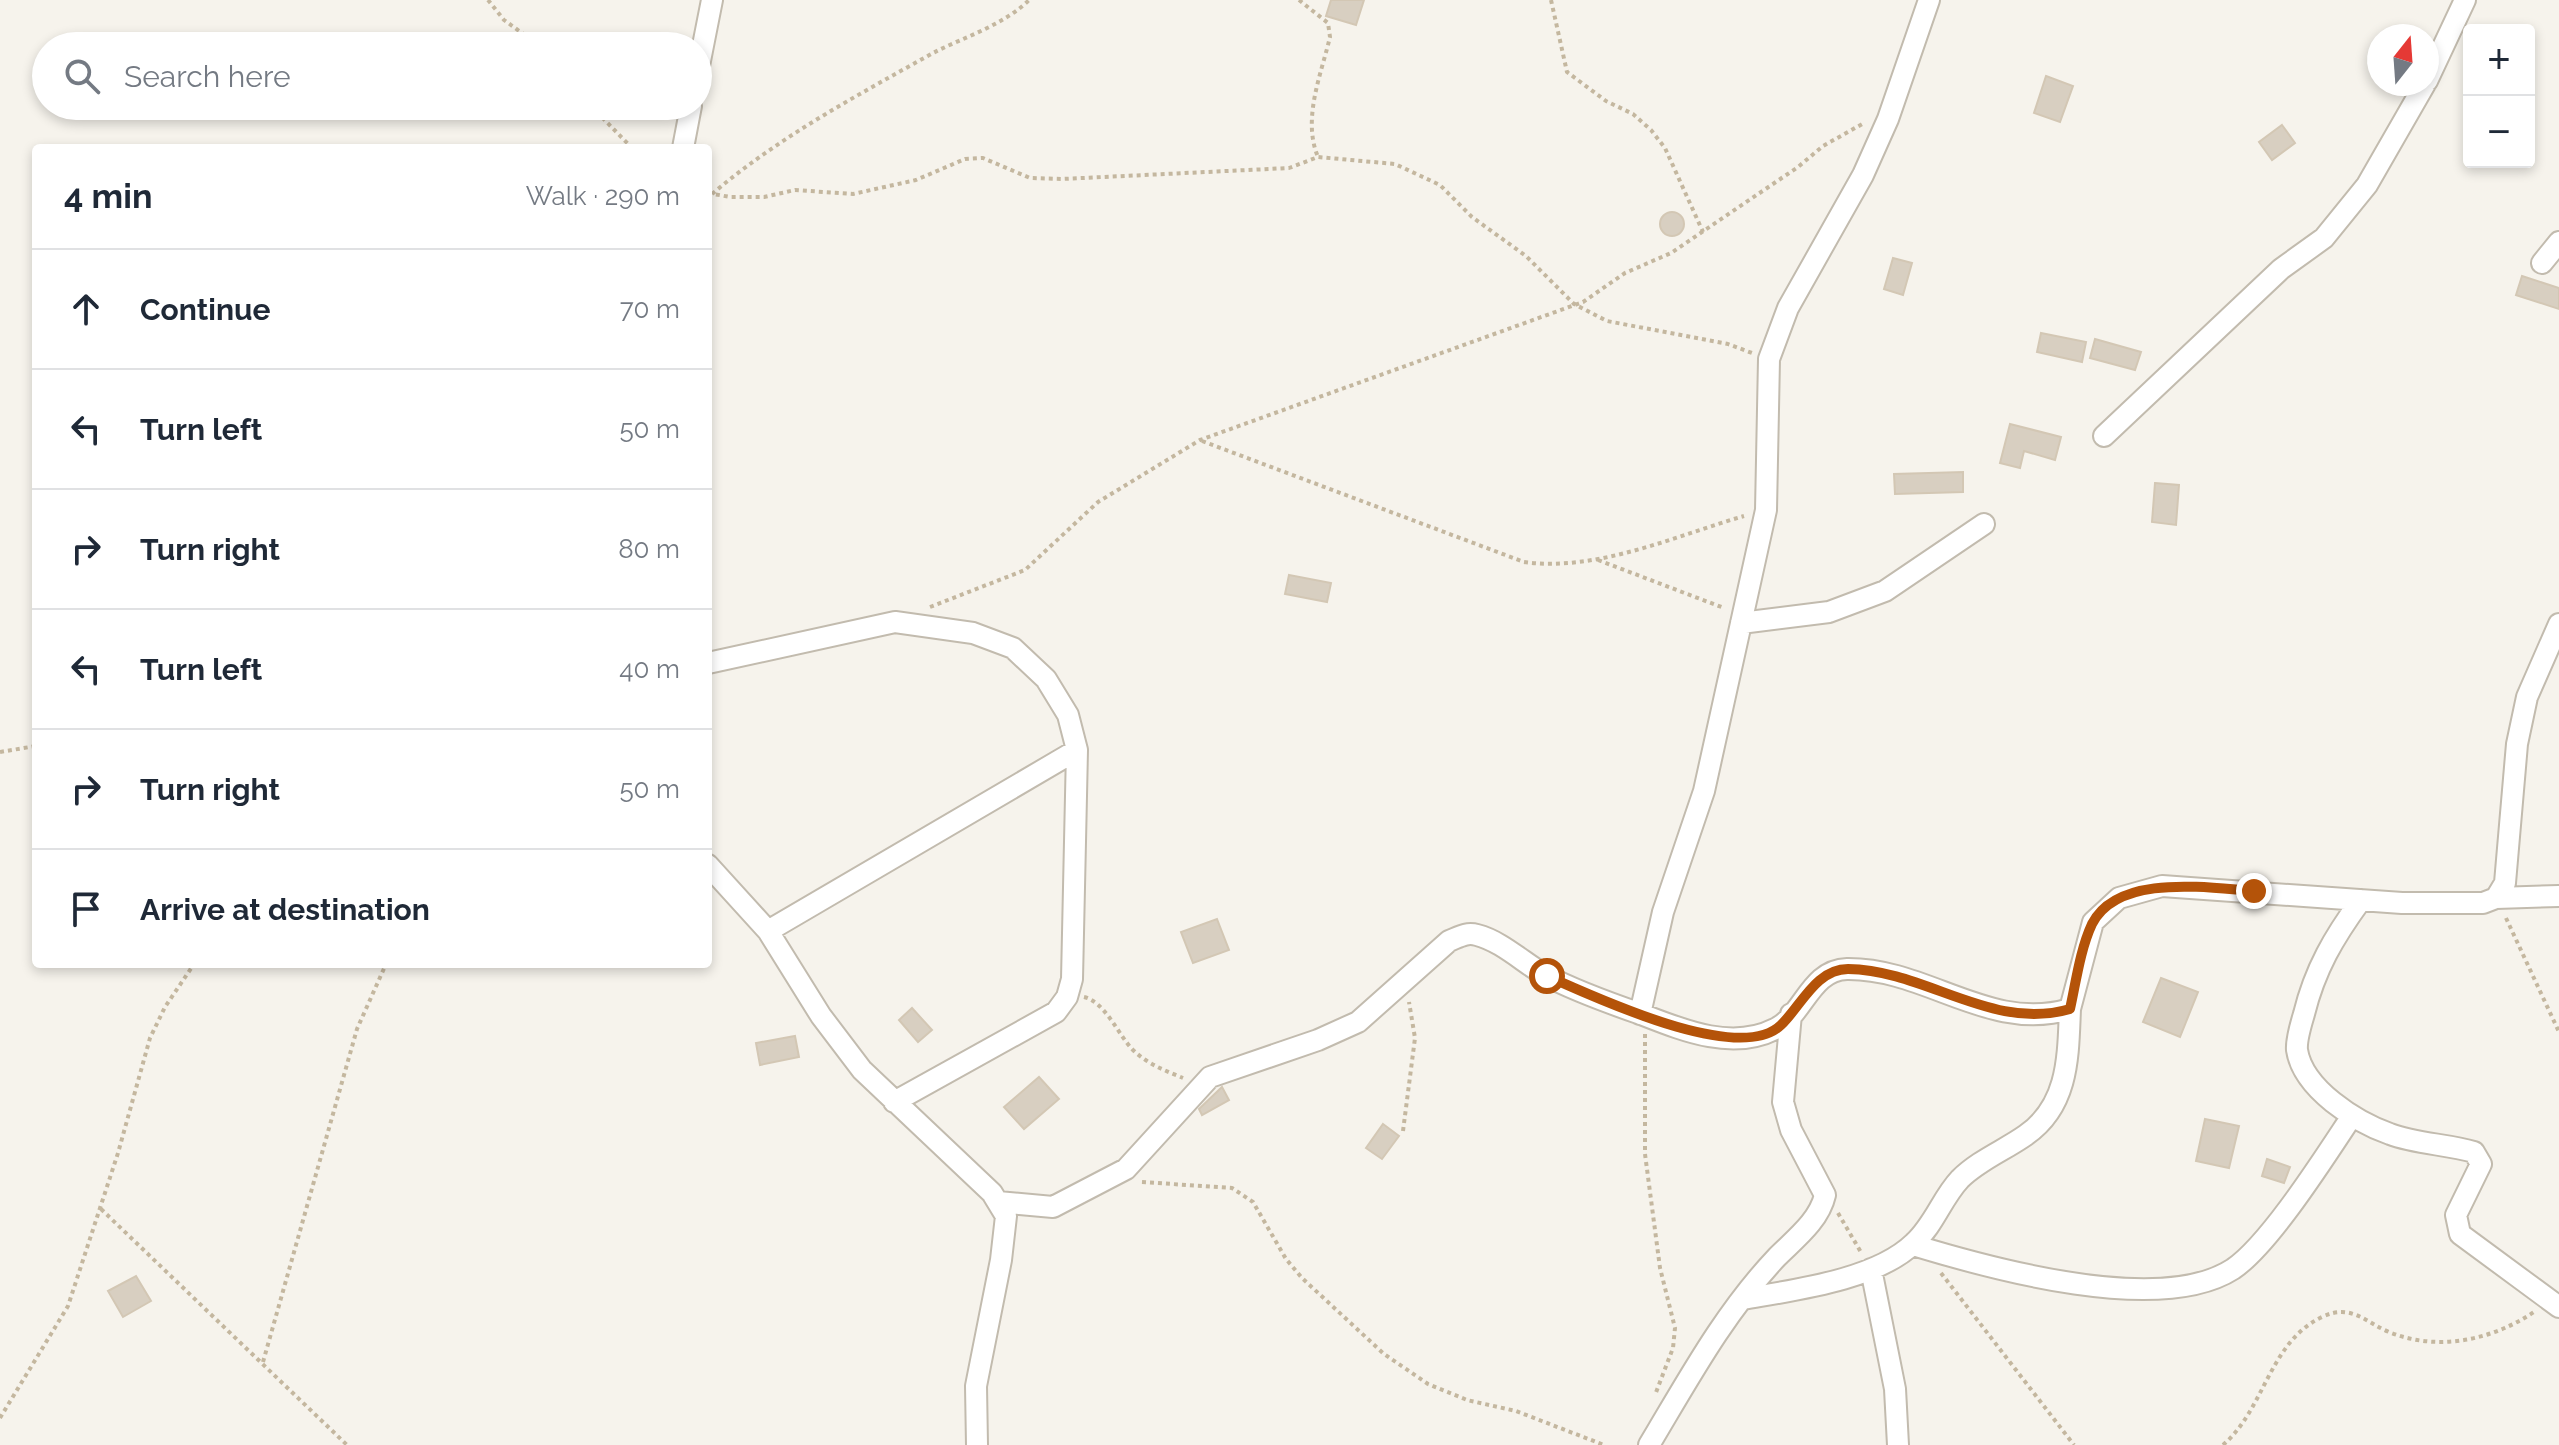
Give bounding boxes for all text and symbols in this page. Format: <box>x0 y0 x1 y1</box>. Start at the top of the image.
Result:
north arrow <box>2367 24 2439 96</box>
map controls <box>2463 24 2535 168</box>
button: + <box>2463 24 2535 96</box>
search box <box>32 32 712 120</box>
icon: search <box>60 54 104 98</box>
text: Search here <box>124 59 291 94</box>
button: − <box>2463 96 2535 168</box>
text: 4 min <box>64 176 152 216</box>
text: Walk · 290 m <box>526 181 680 211</box>
icon: ahead <box>64 287 108 331</box>
text: Continue <box>140 292 271 327</box>
text: 70 m <box>620 294 680 324</box>
icon: left <box>64 407 108 451</box>
text: Turn left <box>140 412 262 447</box>
text: 50 m <box>619 414 680 444</box>
icon: right <box>64 527 108 571</box>
text: Turn right <box>140 532 280 567</box>
text: 80 m <box>618 534 680 564</box>
icon: left <box>64 647 108 691</box>
text: Turn left <box>140 652 262 687</box>
text: 40 m <box>619 654 680 684</box>
icon: right <box>64 767 108 811</box>
text: Turn right <box>140 772 280 807</box>
text: 50 m <box>619 774 680 804</box>
route end <box>2236 873 2272 909</box>
icon: arrive <box>64 887 108 931</box>
text: Arrive at destination <box>140 892 430 927</box>
route start <box>1529 958 1565 994</box>

